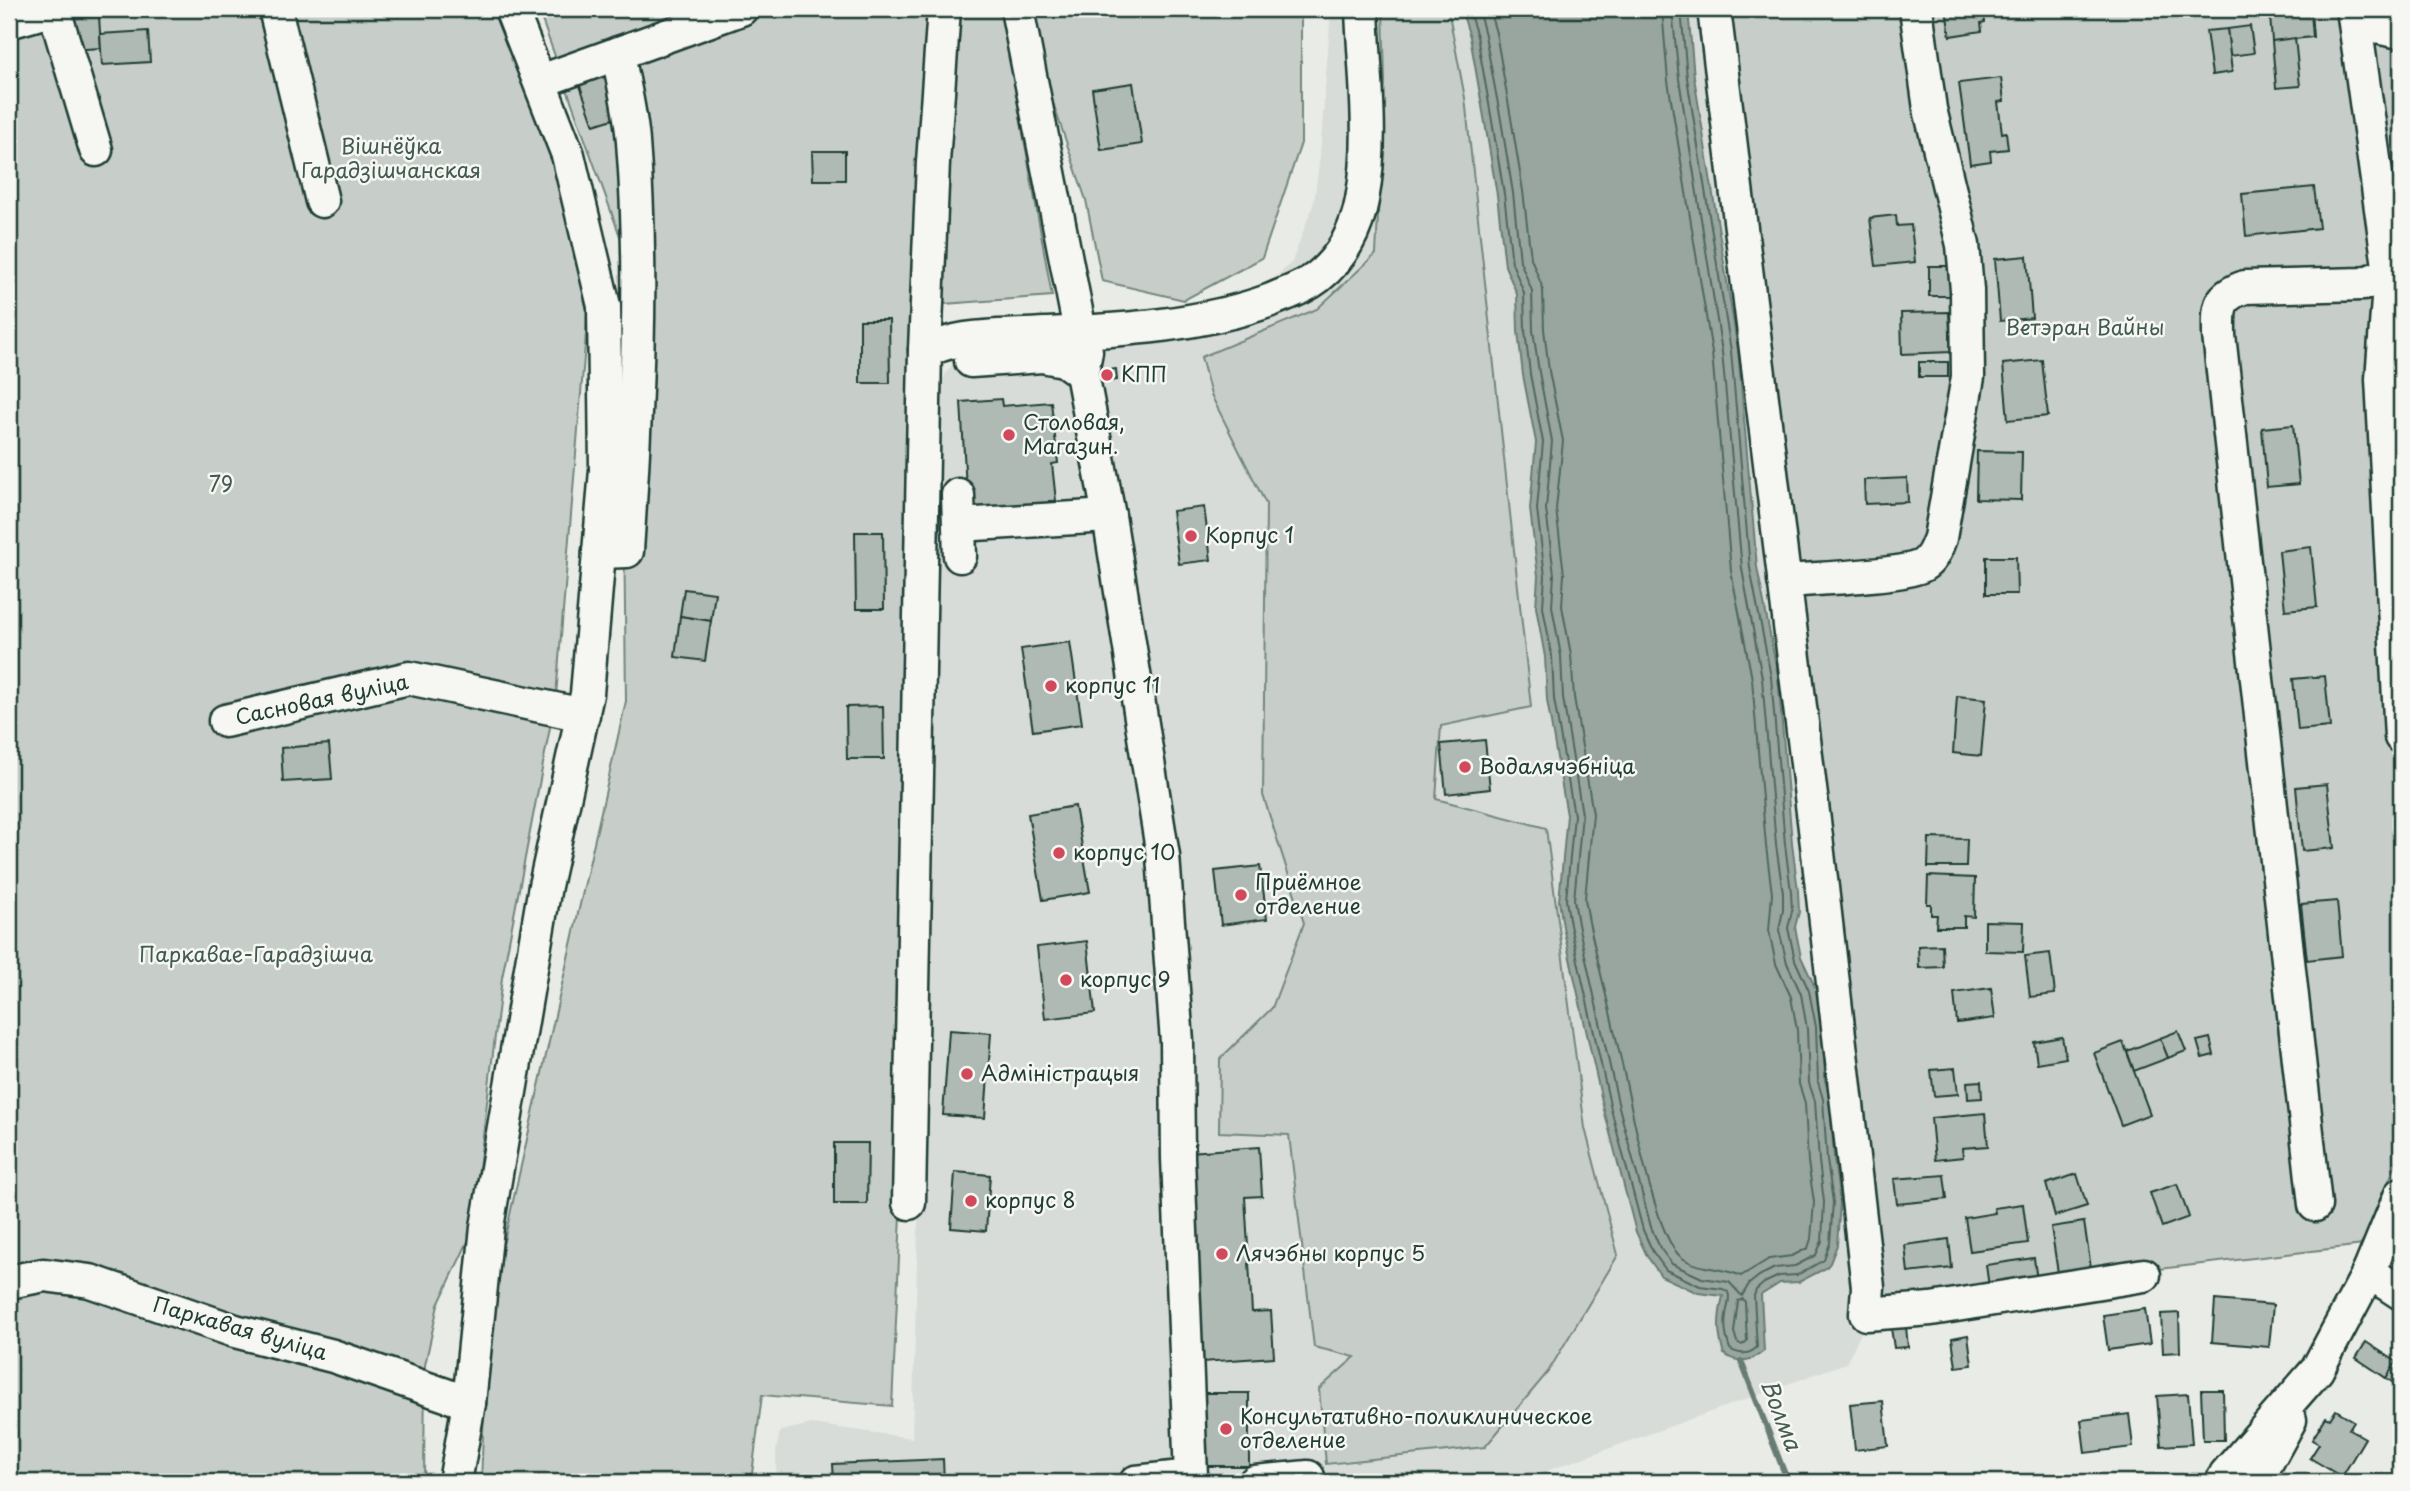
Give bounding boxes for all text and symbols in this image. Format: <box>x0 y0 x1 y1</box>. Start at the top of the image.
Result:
park label: Вішнёўка Гарадзішчанская <box>301 129 481 185</box>
park label: Ветэран Вайны <box>2006 310 2164 342</box>
place label: КПП <box>1121 357 1167 389</box>
marker: КПП <box>1099 367 1115 383</box>
place label: Столовая, Магазин. <box>1023 405 1125 461</box>
marker: Столовая, Магазин. <box>1001 427 1017 443</box>
park label: 79 <box>209 467 233 499</box>
place label: Корпус 1 <box>1205 518 1294 550</box>
marker: Корпус 1 <box>1183 528 1199 544</box>
street label: Сасновая вуліца <box>232 664 411 732</box>
place label: корпус 11 <box>1065 668 1160 700</box>
marker: корпус 11 <box>1043 678 1059 694</box>
place label: Водалячэбніца <box>1479 749 1635 781</box>
marker: Водалячэбніца <box>1457 759 1473 775</box>
place label: корпус 10 <box>1073 835 1175 867</box>
marker: корпус 10 <box>1051 845 1067 861</box>
place label: Приёмное отделение <box>1255 865 1362 921</box>
marker: Приёмное отделение <box>1233 887 1249 903</box>
park label: Паркавае-Гарадзішча <box>139 937 374 969</box>
place label: корпус 9 <box>1080 962 1171 994</box>
marker: корпус 9 <box>1058 972 1074 988</box>
place label: Адміністрацыя <box>981 1056 1139 1088</box>
marker: Адміністрацыя <box>959 1066 975 1082</box>
place label: корпус 8 <box>985 1183 1076 1215</box>
marker: корпус 8 <box>963 1193 979 1209</box>
place label: Лячэбны корпус 5 <box>1236 1236 1425 1268</box>
marker: Лячэбны корпус 5 <box>1214 1246 1230 1262</box>
street label: Паркавая вуліца <box>150 1287 332 1367</box>
water label: Волма <box>1753 1374 1812 1456</box>
place label: Консультативно-поликлиническое отделение <box>1240 1399 1593 1455</box>
marker: Консультативно-поликлиническое отделение <box>1218 1421 1234 1437</box>

